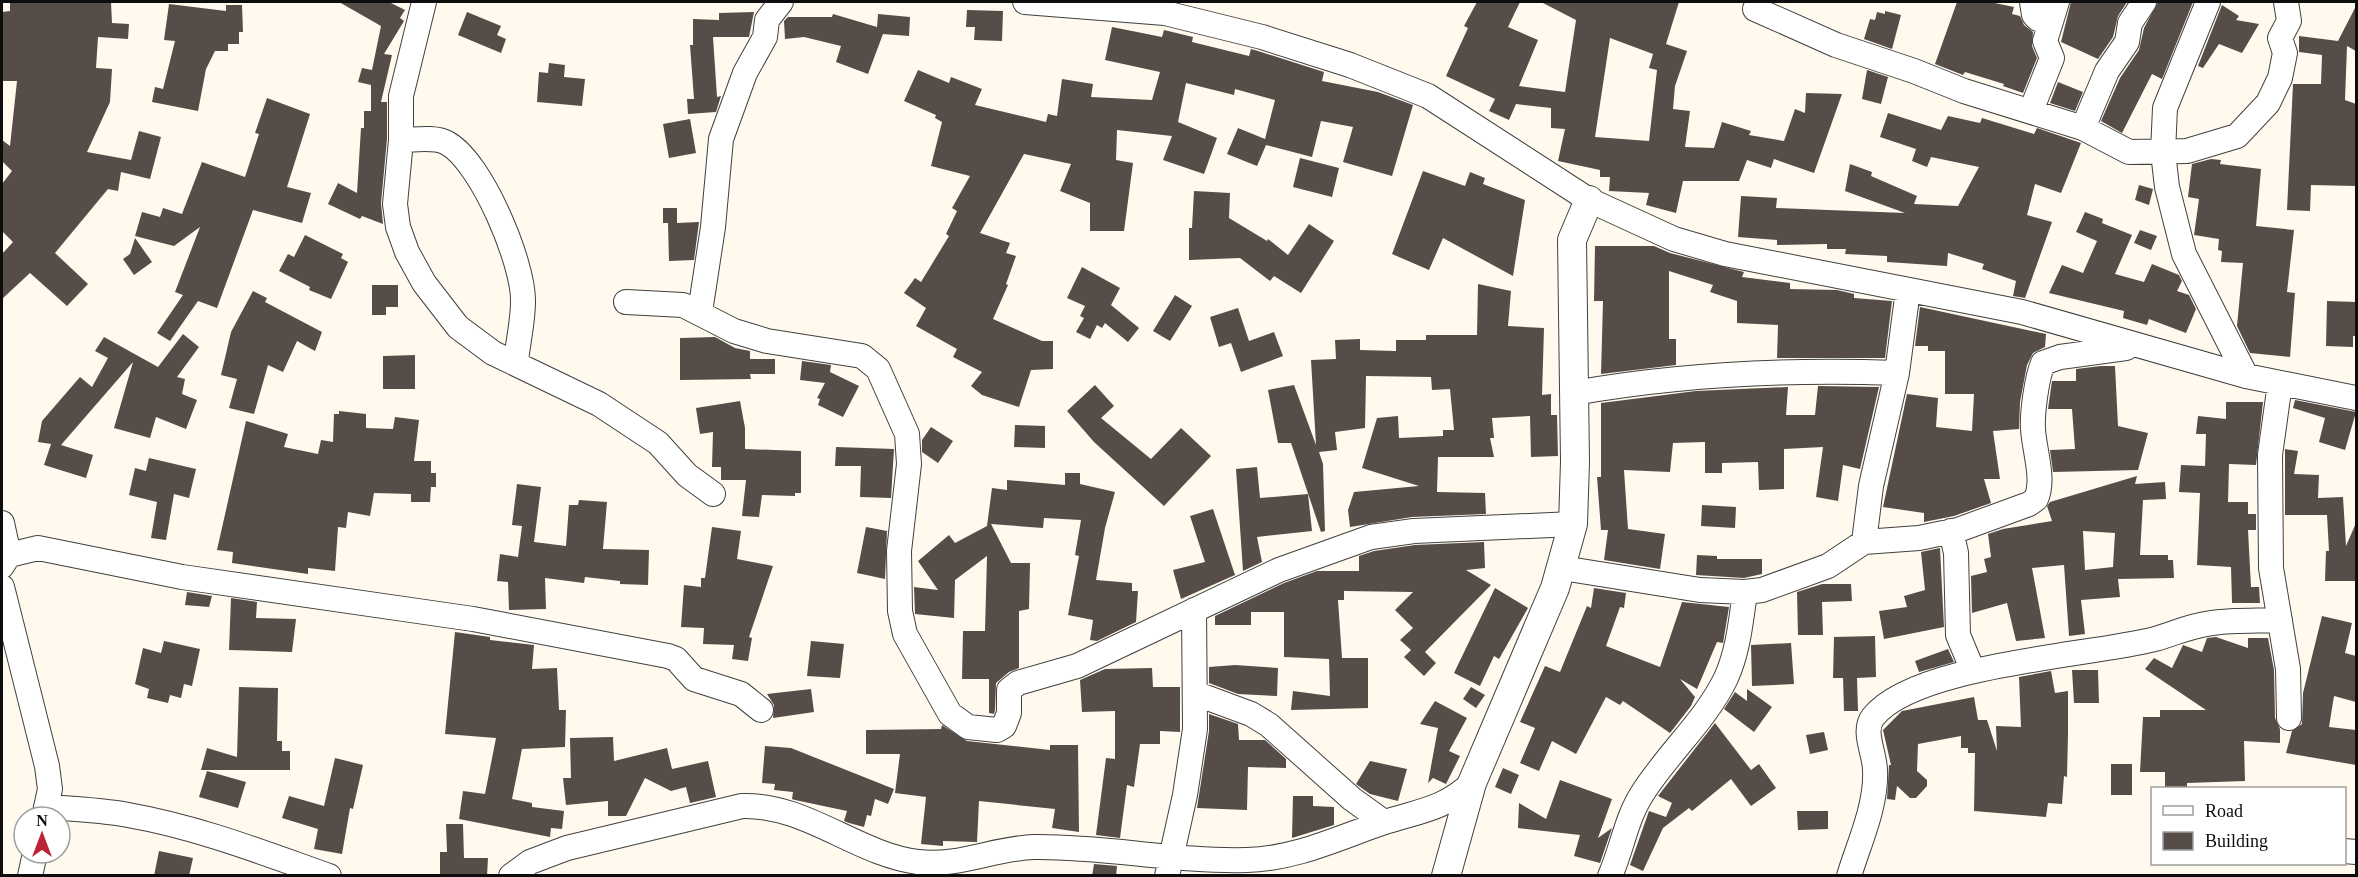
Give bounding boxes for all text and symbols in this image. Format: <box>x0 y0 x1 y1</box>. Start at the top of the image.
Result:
legend <box>2151 787 2346 865</box>
text: Road <box>2205 801 2243 821</box>
north arrow <box>12 805 72 865</box>
text: N <box>36 812 48 829</box>
text: Building <box>2205 831 2268 851</box>

